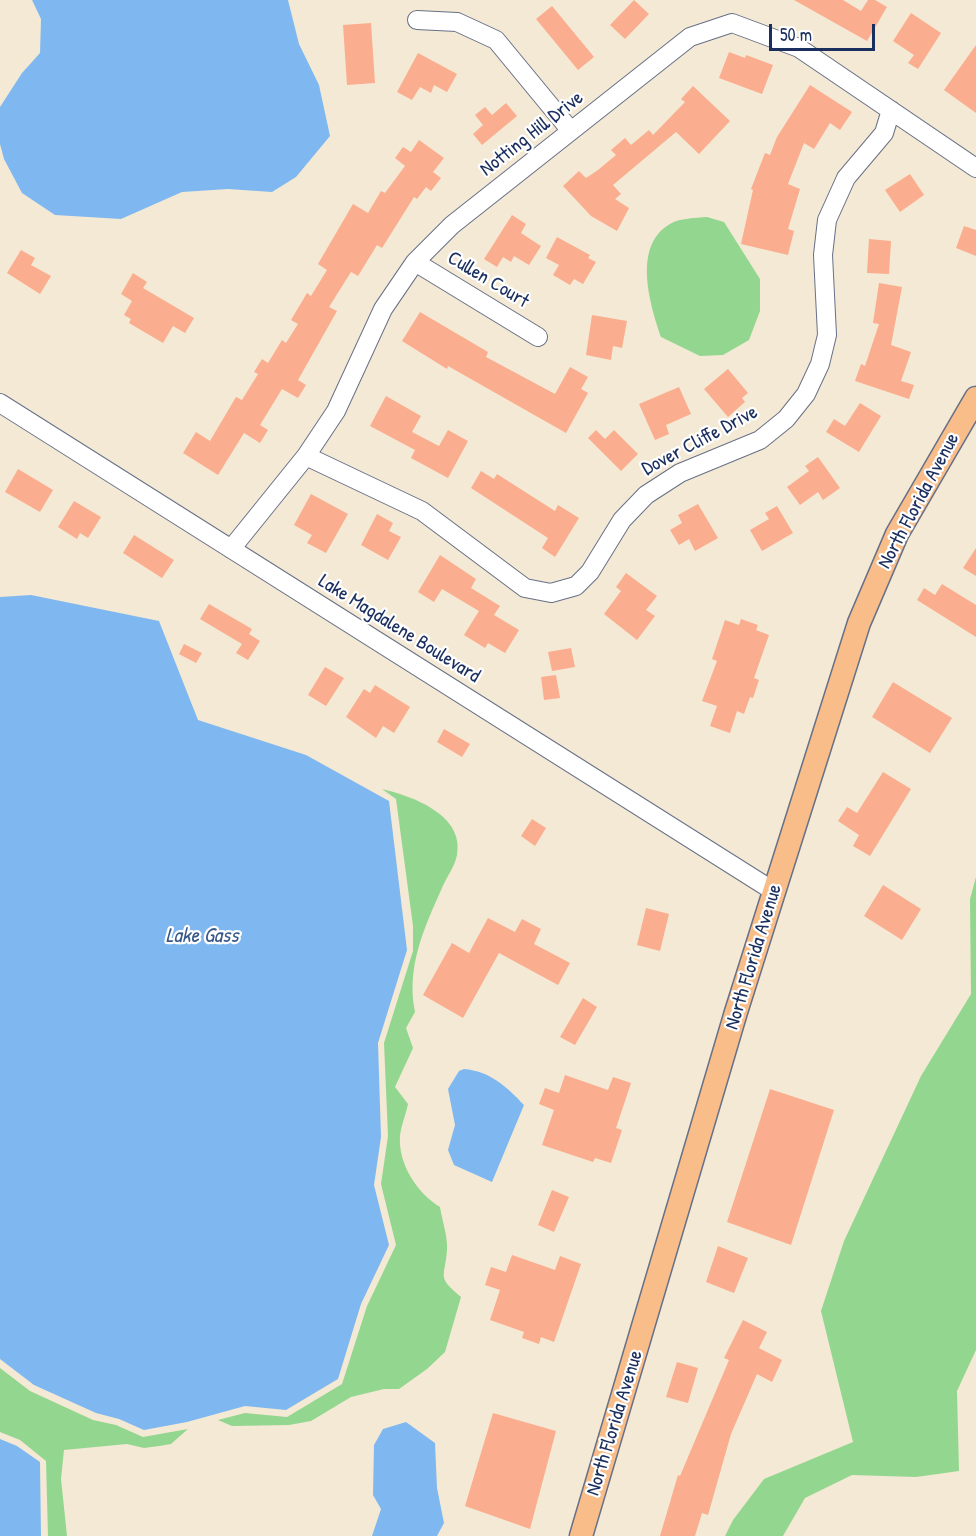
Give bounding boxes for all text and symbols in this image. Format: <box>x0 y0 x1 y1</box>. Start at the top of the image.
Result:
scale bar <box>772 12 878 50</box>
text: 50 m <box>780 22 812 47</box>
street label: Notting Hill Drive <box>476 86 588 182</box>
street label: Cullen Court <box>443 246 533 314</box>
street label: Dover Cliffe Drive <box>638 401 762 481</box>
street label: North Florida Avenue <box>873 429 965 573</box>
street label: Lake Magdalene Boulevard <box>314 570 484 688</box>
street label: North Florida Avenue <box>721 882 787 1032</box>
water label: Lake Gass <box>166 923 238 949</box>
street label: North Florida Avenue <box>582 1348 648 1498</box>

